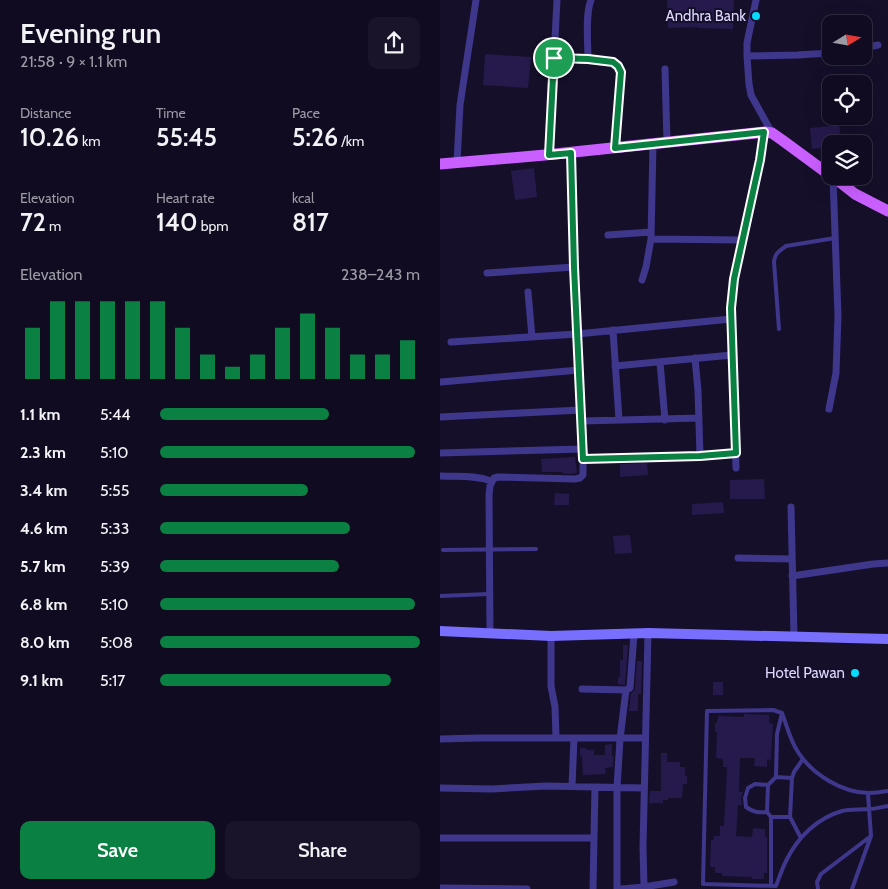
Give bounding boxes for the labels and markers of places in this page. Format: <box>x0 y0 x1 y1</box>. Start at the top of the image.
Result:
place label: Andhra Bank <box>665 7 746 25</box>
marker: Andhra Bank <box>750 10 762 22</box>
pin <box>533 37 575 79</box>
place label: Hotel Pawan <box>765 664 845 682</box>
marker: Hotel Pawan <box>849 667 861 679</box>

